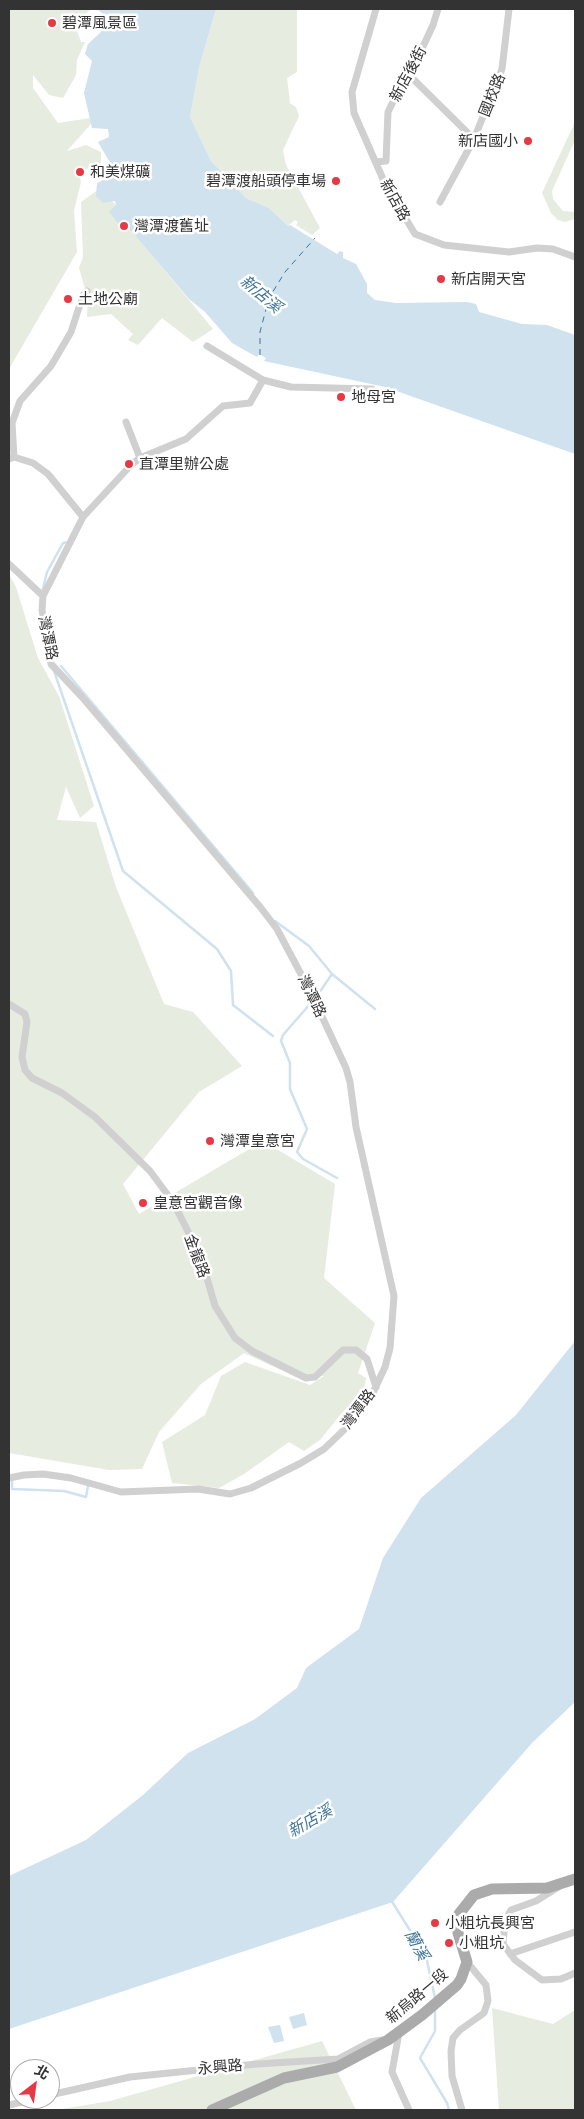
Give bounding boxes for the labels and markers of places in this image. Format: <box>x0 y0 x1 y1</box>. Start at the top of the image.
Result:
place label: 碧潭風景區 <box>62 14 137 32</box>
marker: 碧潭風景區 <box>46 17 58 29</box>
place label: 新店國小 <box>458 132 518 150</box>
marker: 新店國小 <box>522 135 534 147</box>
place label: 和美煤礦 <box>90 163 150 181</box>
marker: 和美煤礦 <box>74 166 86 178</box>
place label: 碧潭渡船頭停車場 <box>206 172 326 190</box>
marker: 碧潭渡船頭停車場 <box>330 175 342 187</box>
place label: 灣潭渡舊址 <box>134 217 209 235</box>
marker: 灣潭渡舊址 <box>118 220 130 232</box>
place label: 新店開天宮 <box>451 270 526 288</box>
marker: 新店開天宮 <box>435 273 447 285</box>
place label: 土地公廟 <box>78 290 138 308</box>
marker: 土地公廟 <box>62 293 74 305</box>
place label: 地母宮 <box>351 388 396 406</box>
marker: 地母宮 <box>335 391 347 403</box>
place label: 直潭里辦公處 <box>139 455 229 473</box>
marker: 直潭里辦公處 <box>123 458 135 470</box>
place label: 灣潭皇意宮 <box>220 1132 295 1150</box>
marker: 灣潭皇意宮 <box>204 1135 216 1147</box>
place label: 皇意宮觀音像 <box>153 1194 243 1212</box>
marker: 皇意宮觀音像 <box>137 1197 149 1209</box>
place label: 小粗坑長興宮 <box>445 1914 535 1932</box>
marker: 小粗坑長興宮 <box>429 1917 441 1929</box>
place label: 小粗坑 <box>459 1934 504 1952</box>
marker: 小粗坑 <box>443 1937 455 1949</box>

